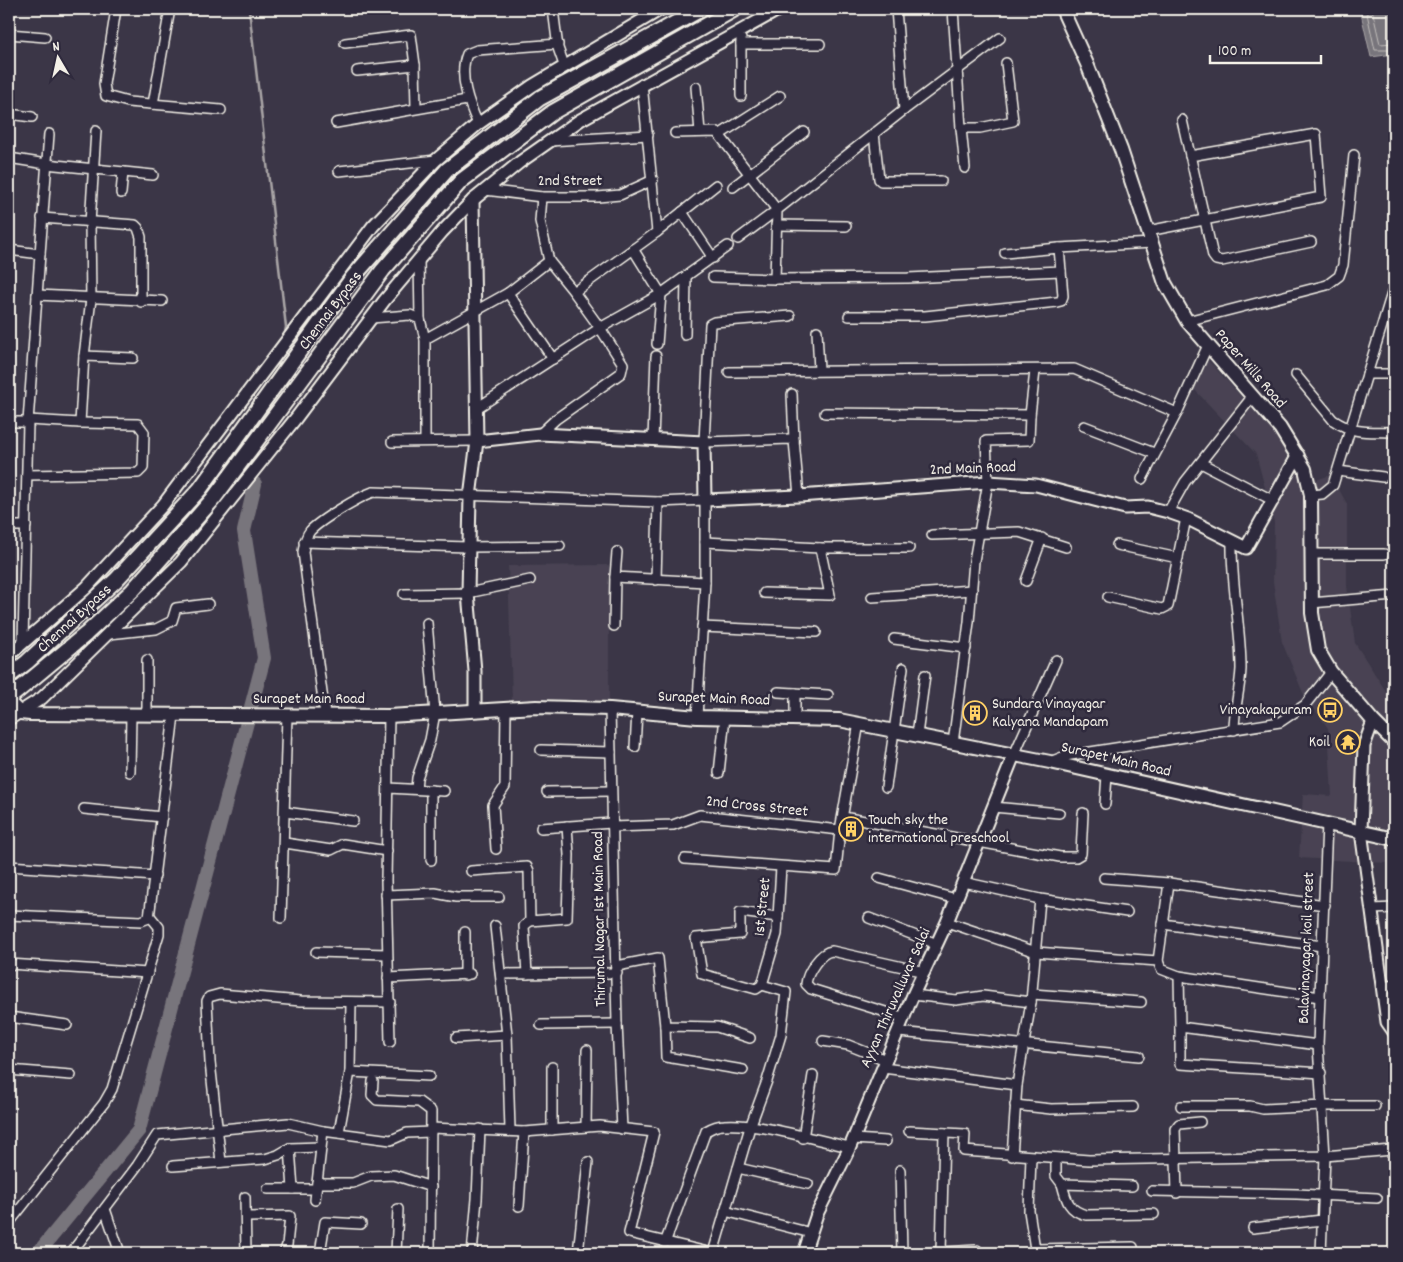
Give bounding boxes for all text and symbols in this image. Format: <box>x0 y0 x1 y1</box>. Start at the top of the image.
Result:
north arrow <box>32 32 82 82</box>
scale bar <box>1210 32 1322 64</box>
text: N <box>51 37 61 58</box>
text: 100 m <box>1218 41 1251 63</box>
street label: 2nd Street <box>538 170 602 193</box>
street label: Chennai Bypass <box>294 267 368 355</box>
street label: Paper Mills Road <box>1209 324 1291 414</box>
street label: 2nd Main Road <box>929 456 1017 482</box>
street label: Chennai Bypass <box>33 579 118 659</box>
street label: Surapet Main Road <box>658 686 770 712</box>
street label: Surapet Main Road <box>253 688 365 711</box>
place label: Sundara Vinayagar Kalyana Mandapam <box>992 693 1108 734</box>
bus stop icon: Vinayakapuram <box>1317 697 1343 723</box>
place label: Vinayakapuram <box>1220 699 1312 722</box>
building icon: Sundara Vinayagar Kalyana Mandapam <box>962 700 988 726</box>
temple icon: Koil <box>1335 729 1361 755</box>
place label: Koil <box>1309 731 1330 754</box>
street label: Surapet Main Road <box>1059 736 1173 784</box>
street label: 2nd Cross Street <box>705 790 809 824</box>
place label: Touch sky the international preschool <box>868 809 1010 850</box>
building icon: Touch sky the international preschool <box>838 816 864 842</box>
street label: Thirumal Nagar 1st Main Road <box>587 831 613 1007</box>
street label: Balavinayagar koil street <box>1293 872 1321 1024</box>
street label: 1st Street <box>748 877 778 937</box>
street label: Ayyan Thiruvalluvar Salai <box>855 924 937 1072</box>

